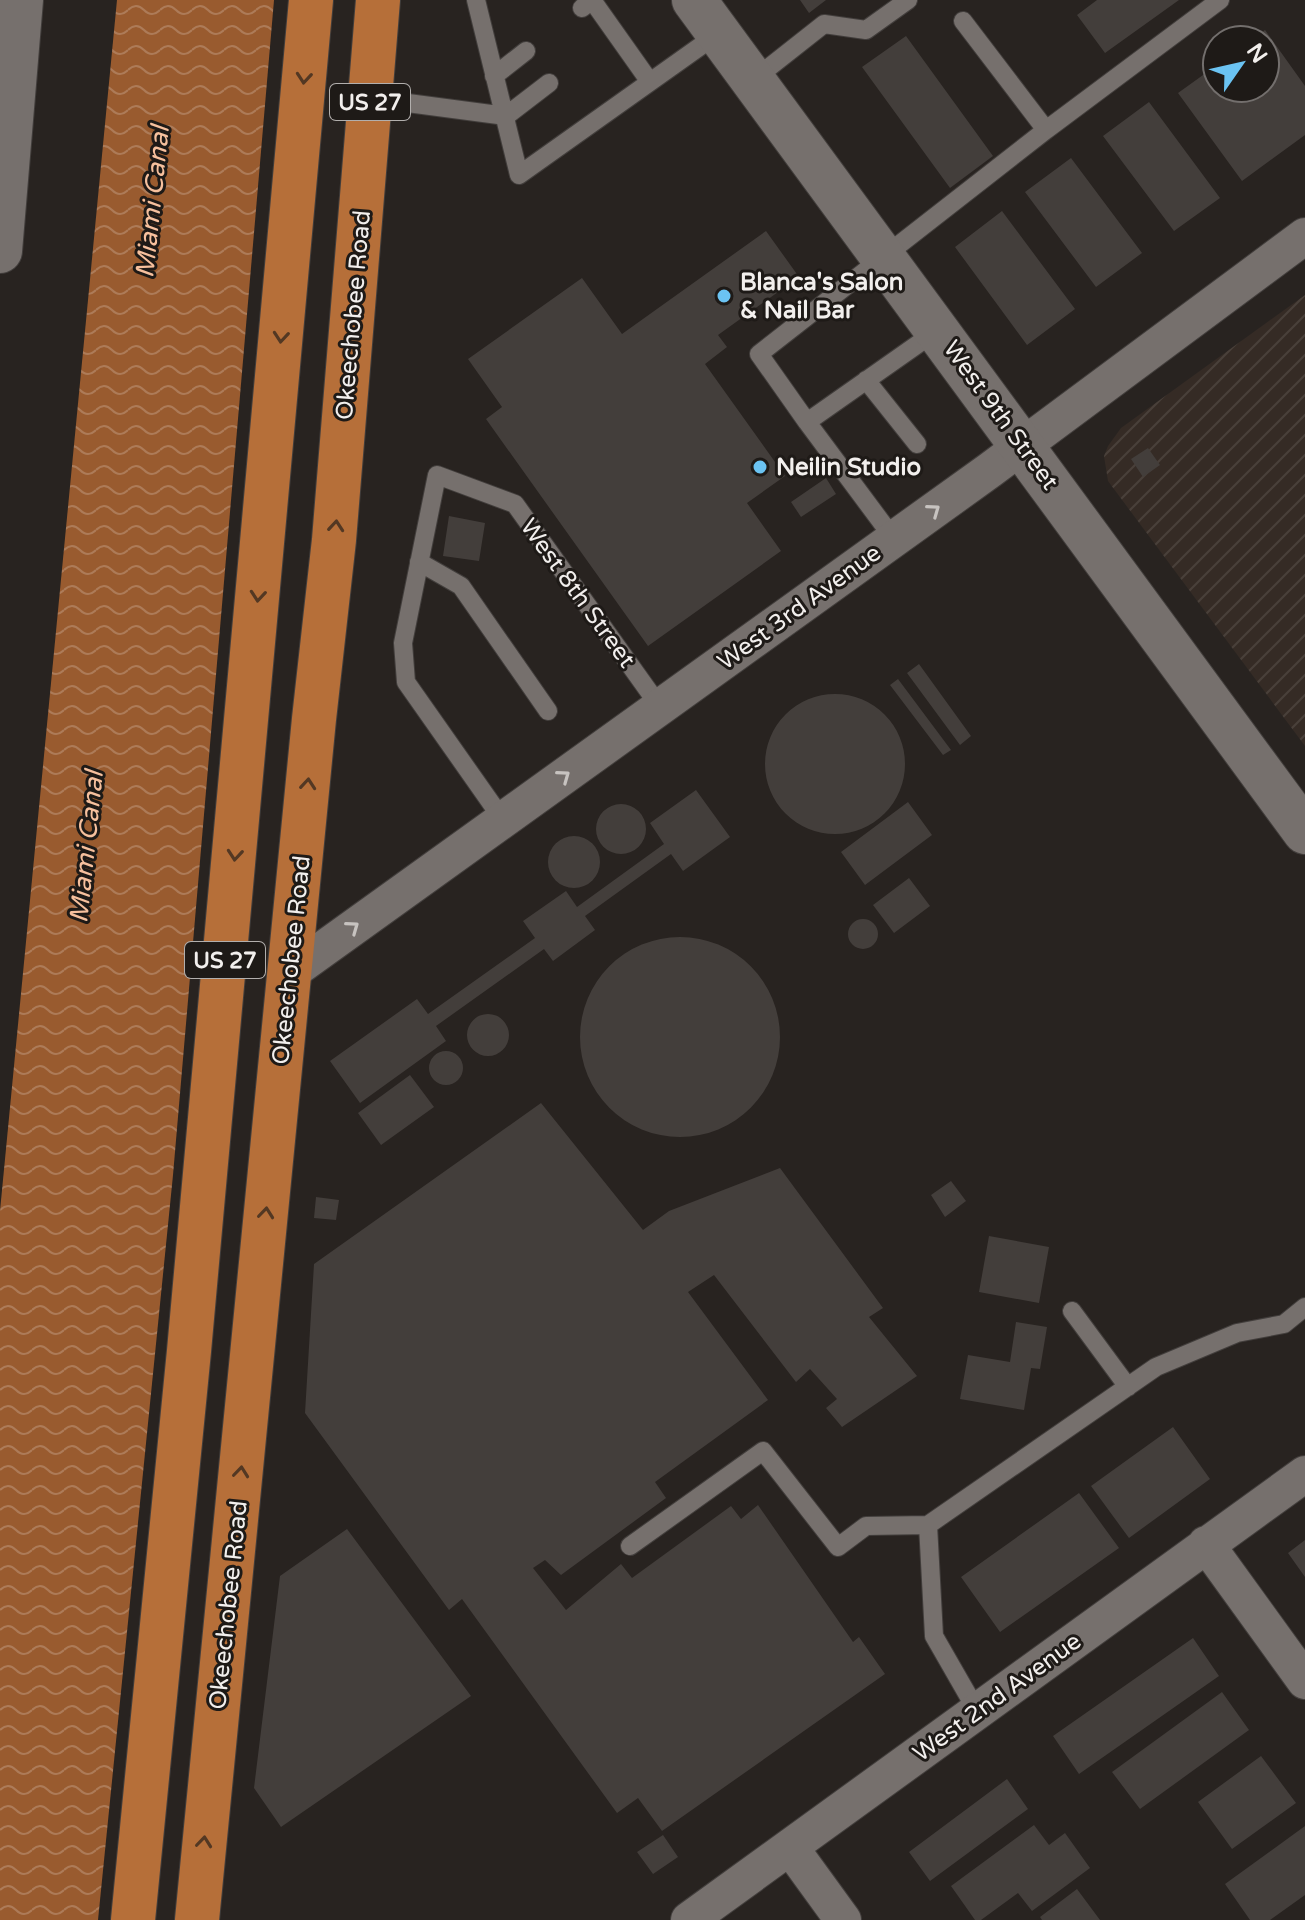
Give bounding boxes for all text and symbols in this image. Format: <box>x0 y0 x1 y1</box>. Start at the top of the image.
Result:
north arrow <box>1201 24 1281 104</box>
text: N <box>1241 39 1272 68</box>
one-way arrow <box>296 72 313 85</box>
road number: US 27 <box>330 84 410 120</box>
water label: Miami Canal <box>129 121 176 280</box>
street label: Okeechobee Road <box>330 209 377 421</box>
place label: Blanca's Salon & Nail Bar <box>740 268 903 325</box>
marker: Blanca's Salon & Nail Bar <box>715 287 733 305</box>
one-way arrow <box>273 331 290 344</box>
street label: West 9th Street <box>937 335 1064 496</box>
place label: Neilin Studio <box>776 453 921 482</box>
marker: Neilin Studio <box>751 458 769 476</box>
one-way arrow <box>926 505 940 520</box>
street label: West 8th Street <box>514 513 641 674</box>
one-way arrow <box>327 519 344 532</box>
street label: West 3rd Avenue <box>712 538 887 676</box>
one-way arrow <box>250 590 267 603</box>
water label: Miami Canal <box>63 766 110 925</box>
one-way arrow <box>556 771 570 786</box>
one-way arrow <box>299 777 316 790</box>
one-way arrow <box>227 849 244 862</box>
street label: Okeechobee Road <box>266 854 317 1066</box>
one-way arrow <box>344 923 359 937</box>
road number: US 27 <box>185 942 265 978</box>
one-way arrow <box>258 1206 275 1219</box>
one-way arrow <box>232 1465 249 1478</box>
street label: Okeechobee Road <box>203 1499 254 1711</box>
street label: West 2nd Avenue <box>908 1627 1087 1768</box>
one-way arrow <box>196 1835 213 1848</box>

